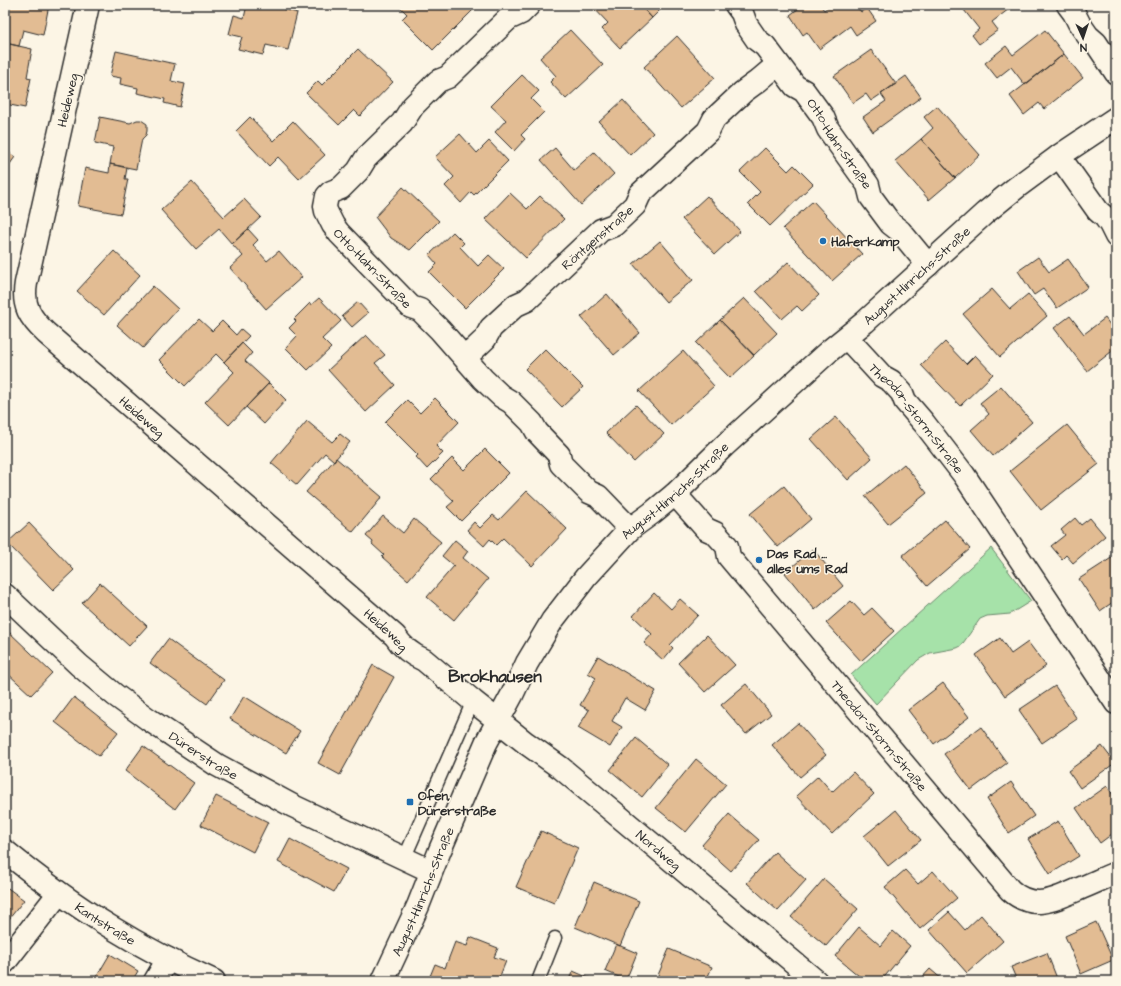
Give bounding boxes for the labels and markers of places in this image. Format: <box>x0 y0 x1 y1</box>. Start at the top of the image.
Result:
place label: Haferkamp <box>831 233 900 252</box>
marker: Haferkamp <box>818 236 828 246</box>
place label: Das Rad ... alles ums Rad <box>766 545 848 578</box>
marker: Das Rad ... alles ums Rad <box>754 555 764 565</box>
place label: Ofen, Dürerstraße <box>418 787 496 820</box>
marker: Ofen, Dürerstraße <box>405 797 415 807</box>

